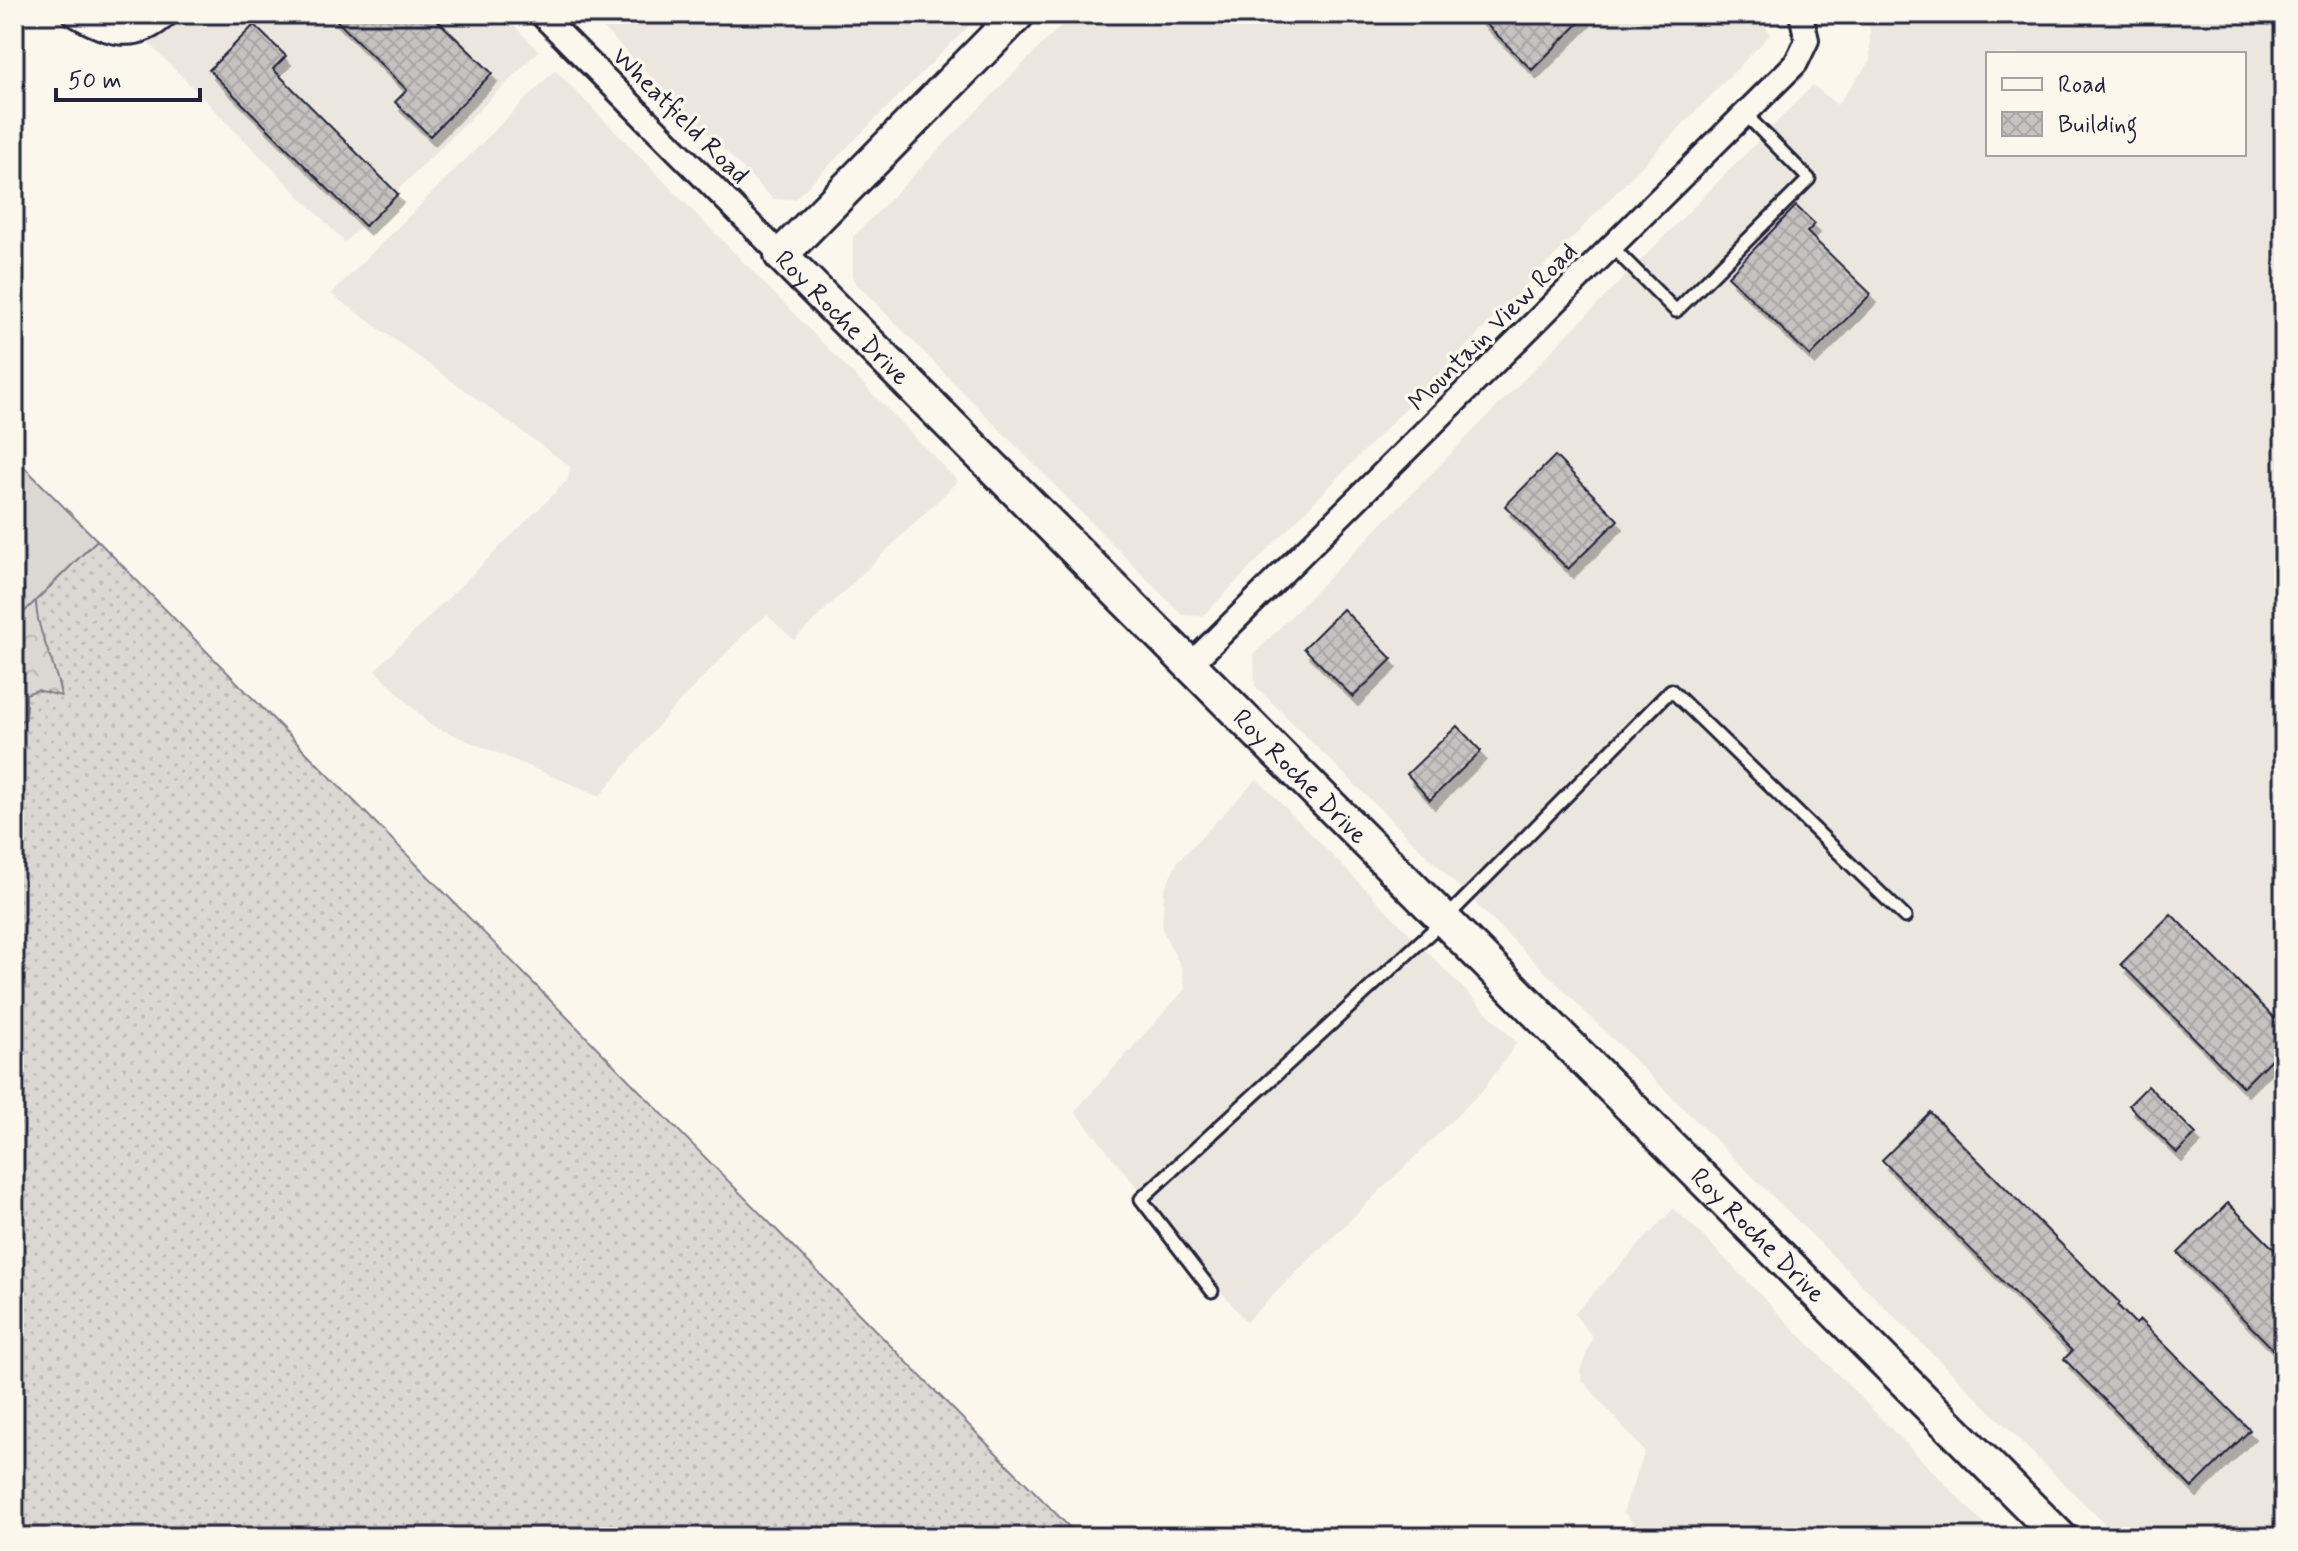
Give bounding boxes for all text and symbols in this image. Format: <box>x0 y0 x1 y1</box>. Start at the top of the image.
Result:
street label: Wheatfield Road <box>604 41 755 192</box>
scale bar <box>56 52 200 102</box>
legend <box>1986 52 2246 156</box>
text: 50 m <box>68 66 122 97</box>
text: Road <box>2058 70 2106 101</box>
text: Building <box>2058 110 2138 144</box>
street label: Mountain View Road <box>1401 235 1585 419</box>
street label: Roy Roche Drive <box>767 244 917 394</box>
street label: Roy Roche Drive <box>1224 702 1374 853</box>
street label: Roy Roche Drive <box>1682 1161 1832 1311</box>

